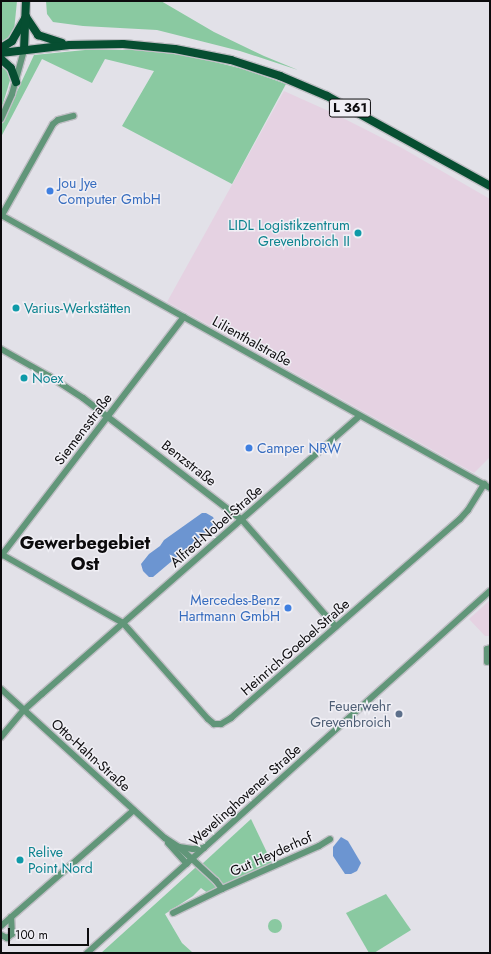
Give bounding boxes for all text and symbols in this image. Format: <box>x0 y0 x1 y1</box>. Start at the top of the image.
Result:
road number: L 361 <box>328 97 372 119</box>
place label: Jou Jye Computer GmbH <box>58 175 161 208</box>
marker: Jou Jye Computer GmbH <box>45 186 55 196</box>
place label: LIDL Logistikzentrum Grevenbroich II <box>228 217 350 250</box>
marker: LIDL Logistikzentrum Grevenbroich II <box>353 228 363 238</box>
place label: Varius-Werkstätten <box>24 300 131 316</box>
marker: Varius-Werkstätten <box>11 303 21 313</box>
street label: Lilienthalstraße <box>210 312 294 370</box>
place label: Noex <box>32 370 63 386</box>
marker: Noex <box>19 373 29 383</box>
street label: Siemensstraße <box>51 390 115 468</box>
street label: Benzstraße <box>158 437 220 489</box>
place label: Camper NRW <box>257 440 341 456</box>
marker: Camper NRW <box>244 443 254 453</box>
street label: Alfred-Nobel-Straße <box>166 481 266 571</box>
district label: Gewerbegebiet Ost <box>20 533 150 576</box>
place label: Mercedes-Benz Hartmann GmbH <box>179 592 280 624</box>
street label: Heinrich-Goebel-Straße <box>237 595 353 699</box>
marker: Mercedes-Benz Hartmann GmbH <box>283 603 293 613</box>
place label: Feuerwehr Grevenbroich <box>310 698 391 730</box>
marker: Feuerwehr Grevenbroich <box>394 709 404 719</box>
street label: Otto-Hahn-Straße <box>48 715 134 795</box>
street label: Wevelinghovener Straße <box>186 740 304 850</box>
street label: Gut Heyderhof <box>227 828 315 880</box>
place label: Relive Point Nord <box>28 844 93 876</box>
marker: Relive Point Nord <box>15 855 25 865</box>
scale bar <box>10 920 91 946</box>
text: 100 m <box>15 926 48 944</box>

